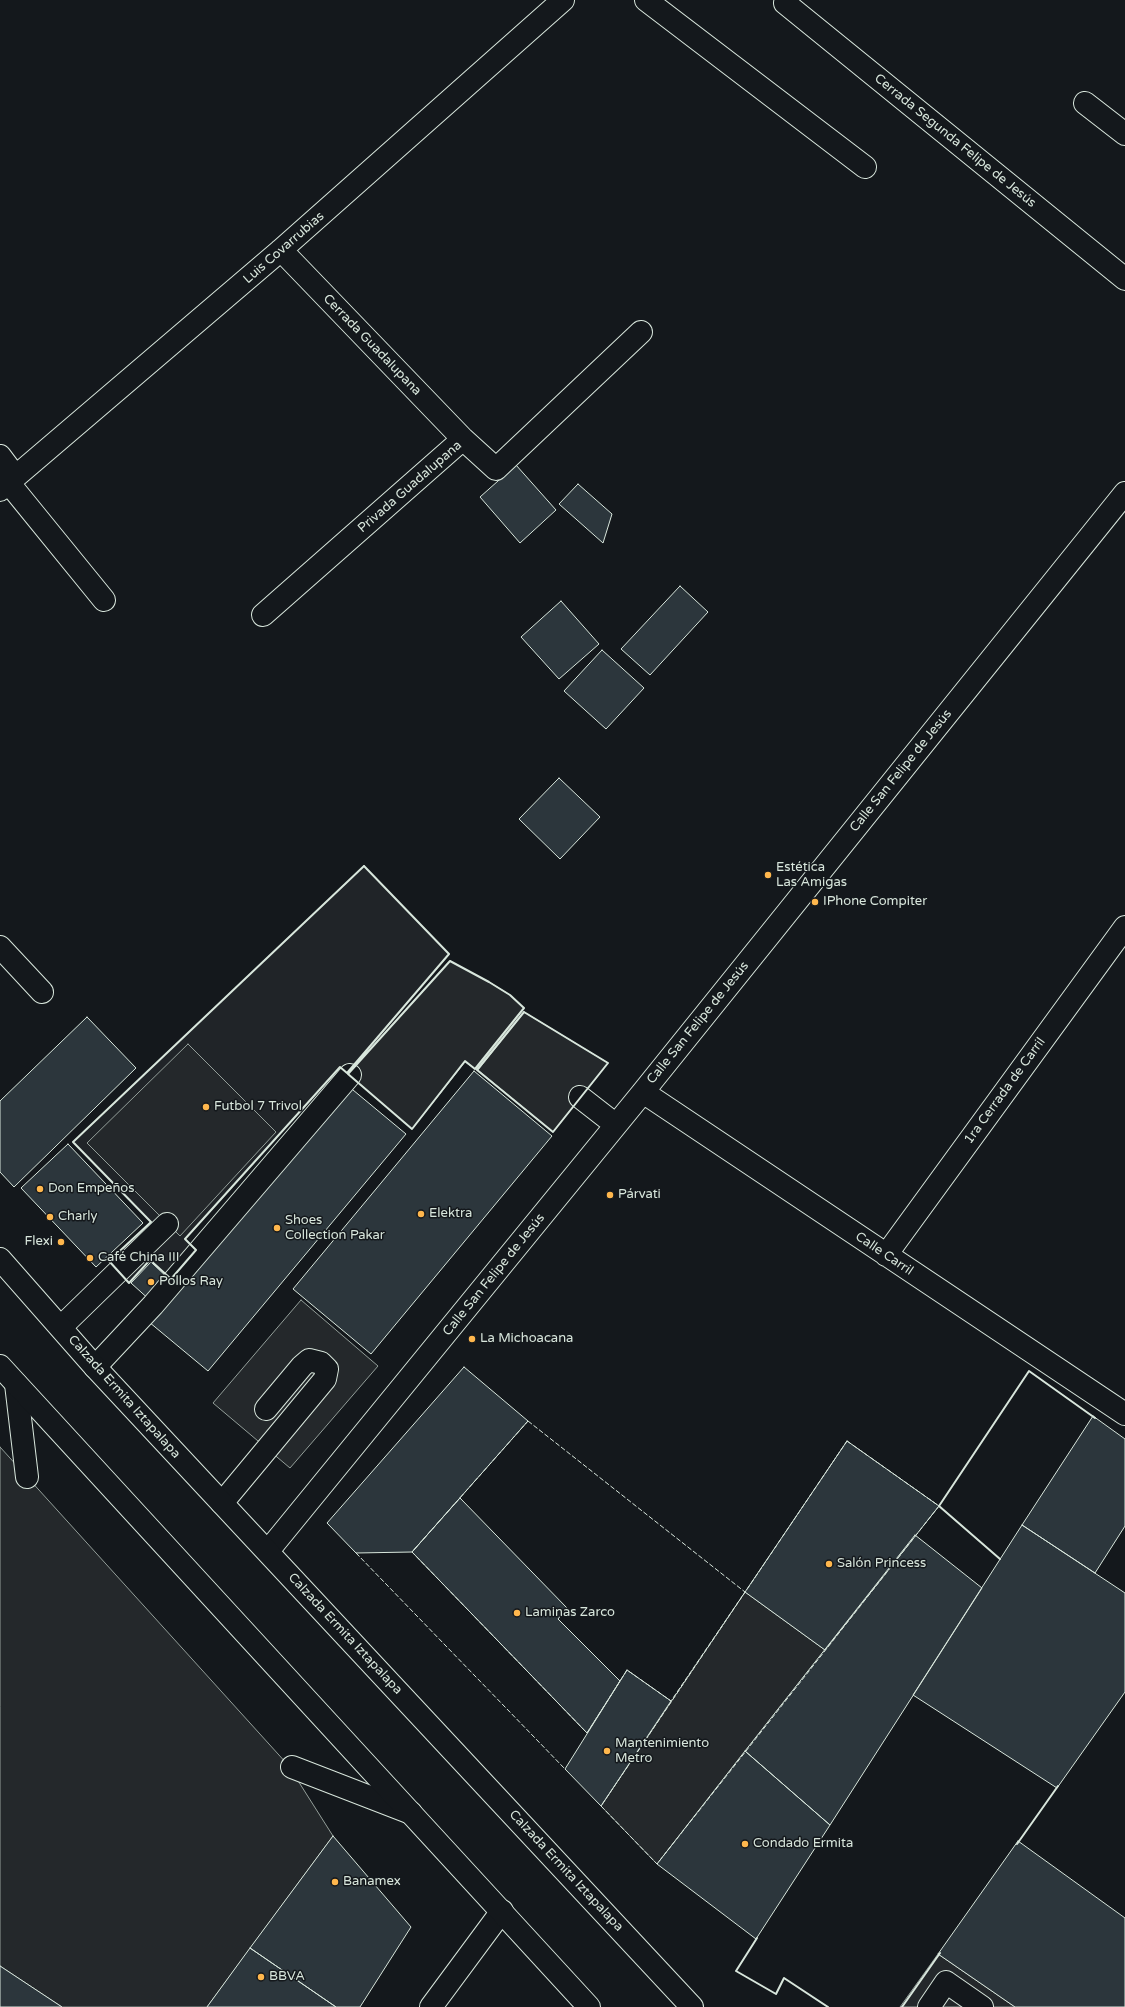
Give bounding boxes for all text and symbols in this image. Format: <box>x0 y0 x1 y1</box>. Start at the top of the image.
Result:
street label: Cerrada Segunda Felipe de Jesús <box>871 71 1039 211</box>
street label: Luis Covarrubias <box>240 209 328 287</box>
street label: Cerrada Guadalupana <box>320 291 424 399</box>
street label: Privada Guadalupana <box>355 438 465 536</box>
street label: Calle San Felipe de Jesús <box>847 707 955 835</box>
place label: Estética Las Amigas <box>776 860 847 891</box>
marker: Estética Las Amigas <box>763 870 773 880</box>
place label: IPhone Compiter <box>823 894 927 910</box>
marker: IPhone Compiter <box>810 897 820 907</box>
street label: Calle San Felipe de Jesús <box>644 959 752 1087</box>
street label: 1ra Cerrada de Carril <box>961 1035 1049 1147</box>
place label: Futbol 7 Trivol <box>214 1099 302 1115</box>
marker: Futbol 7 Trivol <box>201 1102 211 1112</box>
place label: Don Empeños <box>48 1181 134 1197</box>
marker: Don Empeños <box>35 1184 45 1194</box>
place label: Párvati <box>618 1187 661 1203</box>
marker: Párvati <box>605 1190 615 1200</box>
place label: Elektra <box>429 1206 472 1222</box>
place label: Charly <box>58 1209 97 1225</box>
marker: Elektra <box>416 1209 426 1219</box>
street label: Calle San Felipe de Jesús <box>440 1211 548 1339</box>
marker: Charly <box>45 1212 55 1222</box>
place label: Shoes Collection Pakar <box>285 1213 385 1244</box>
marker: Shoes Collection Pakar <box>272 1223 282 1233</box>
street label: Calle Carril <box>852 1229 916 1279</box>
place label: Flexi <box>24 1234 53 1250</box>
marker: Flexi <box>56 1237 66 1247</box>
place label: Café China III <box>98 1250 179 1266</box>
marker: Café China III <box>85 1253 95 1263</box>
place label: Pollos Ray <box>159 1274 223 1290</box>
marker: Pollos Ray <box>146 1277 156 1287</box>
place label: La Michoacana <box>480 1331 573 1347</box>
street label: Calzada Ermita Iztapalapa <box>65 1332 183 1462</box>
marker: La Michoacana <box>467 1334 477 1344</box>
place label: Salón Princess <box>837 1556 926 1572</box>
marker: Salón Princess <box>824 1559 834 1569</box>
street label: Calzada Ermita Iztapalapa <box>285 1570 405 1698</box>
place label: Laminas Zarco <box>525 1605 615 1621</box>
marker: Laminas Zarco <box>512 1608 522 1618</box>
place label: Mantenimiento Metro <box>615 1736 709 1767</box>
marker: Mantenimiento Metro <box>602 1746 612 1756</box>
street label: Calzada Ermita Iztapalapa <box>506 1807 626 1935</box>
place label: Condado Ermita <box>753 1836 853 1852</box>
marker: Condado Ermita <box>740 1839 750 1849</box>
place label: Banamex <box>343 1874 401 1890</box>
marker: Banamex <box>330 1877 340 1887</box>
place label: BBVA <box>269 1969 305 1985</box>
marker: BBVA <box>256 1972 266 1982</box>

